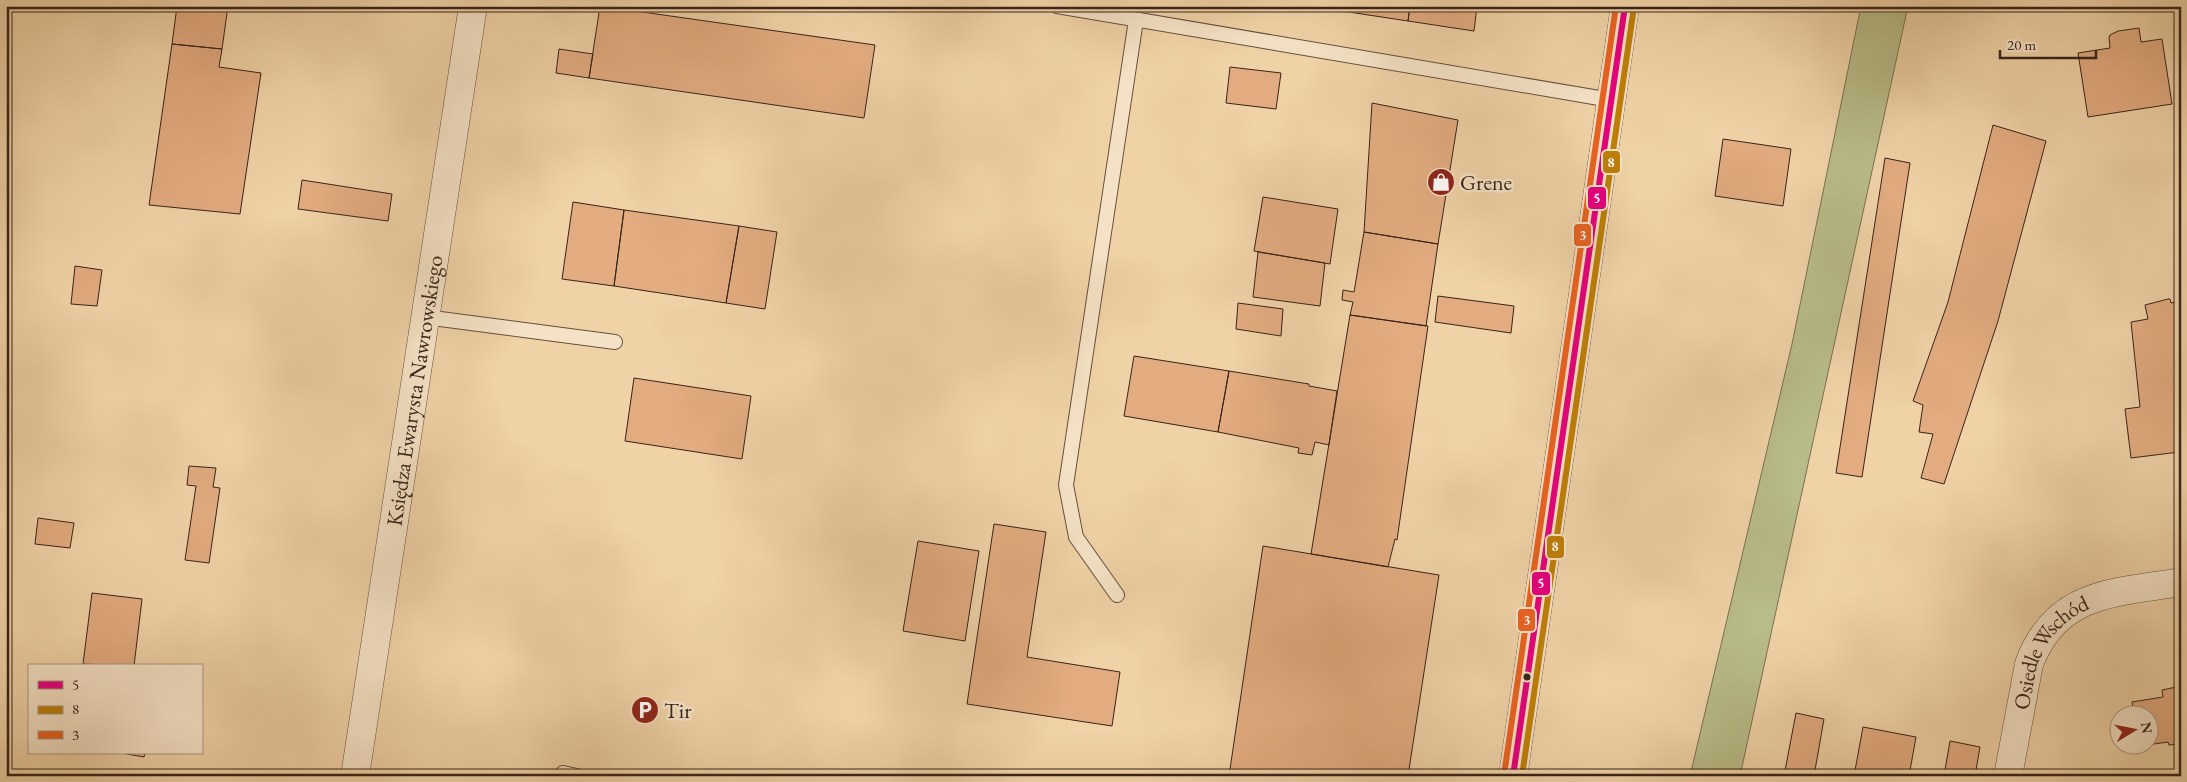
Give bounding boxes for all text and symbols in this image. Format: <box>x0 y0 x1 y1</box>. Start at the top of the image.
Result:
scale bar <box>2000 28 2096 60</box>
text: 20 m <box>2007 35 2036 54</box>
line badge: 8 <box>1602 150 1621 174</box>
text: 8 <box>1607 153 1615 171</box>
shop icon: Grene <box>1426 167 1456 197</box>
place label: Grene <box>1460 168 1513 197</box>
line badge: 5 <box>1587 186 1607 210</box>
text: 5 <box>1593 189 1601 207</box>
line badge: 3 <box>1573 223 1592 247</box>
text: 3 <box>1579 226 1587 244</box>
street label: Księdza Ewarysta Nawrowskiego <box>379 253 449 528</box>
line badge: 8 <box>1546 535 1565 559</box>
text: 8 <box>1551 537 1559 555</box>
line badge: 5 <box>1531 571 1551 596</box>
text: 5 <box>1537 574 1545 592</box>
street label: Osiedle Wschód <box>2006 588 2094 712</box>
line badge: 3 <box>1517 608 1536 632</box>
text: 3 <box>1523 611 1531 629</box>
legend <box>28 664 202 754</box>
unlabelled marker <box>1522 672 1532 682</box>
text: 5 <box>72 675 79 694</box>
parking icon: Tir <box>630 695 660 725</box>
place label: Tir <box>664 696 692 725</box>
text: 8 <box>72 699 79 718</box>
north arrow <box>2110 704 2160 754</box>
text: N <box>2137 721 2157 736</box>
text: 3 <box>72 725 79 744</box>

